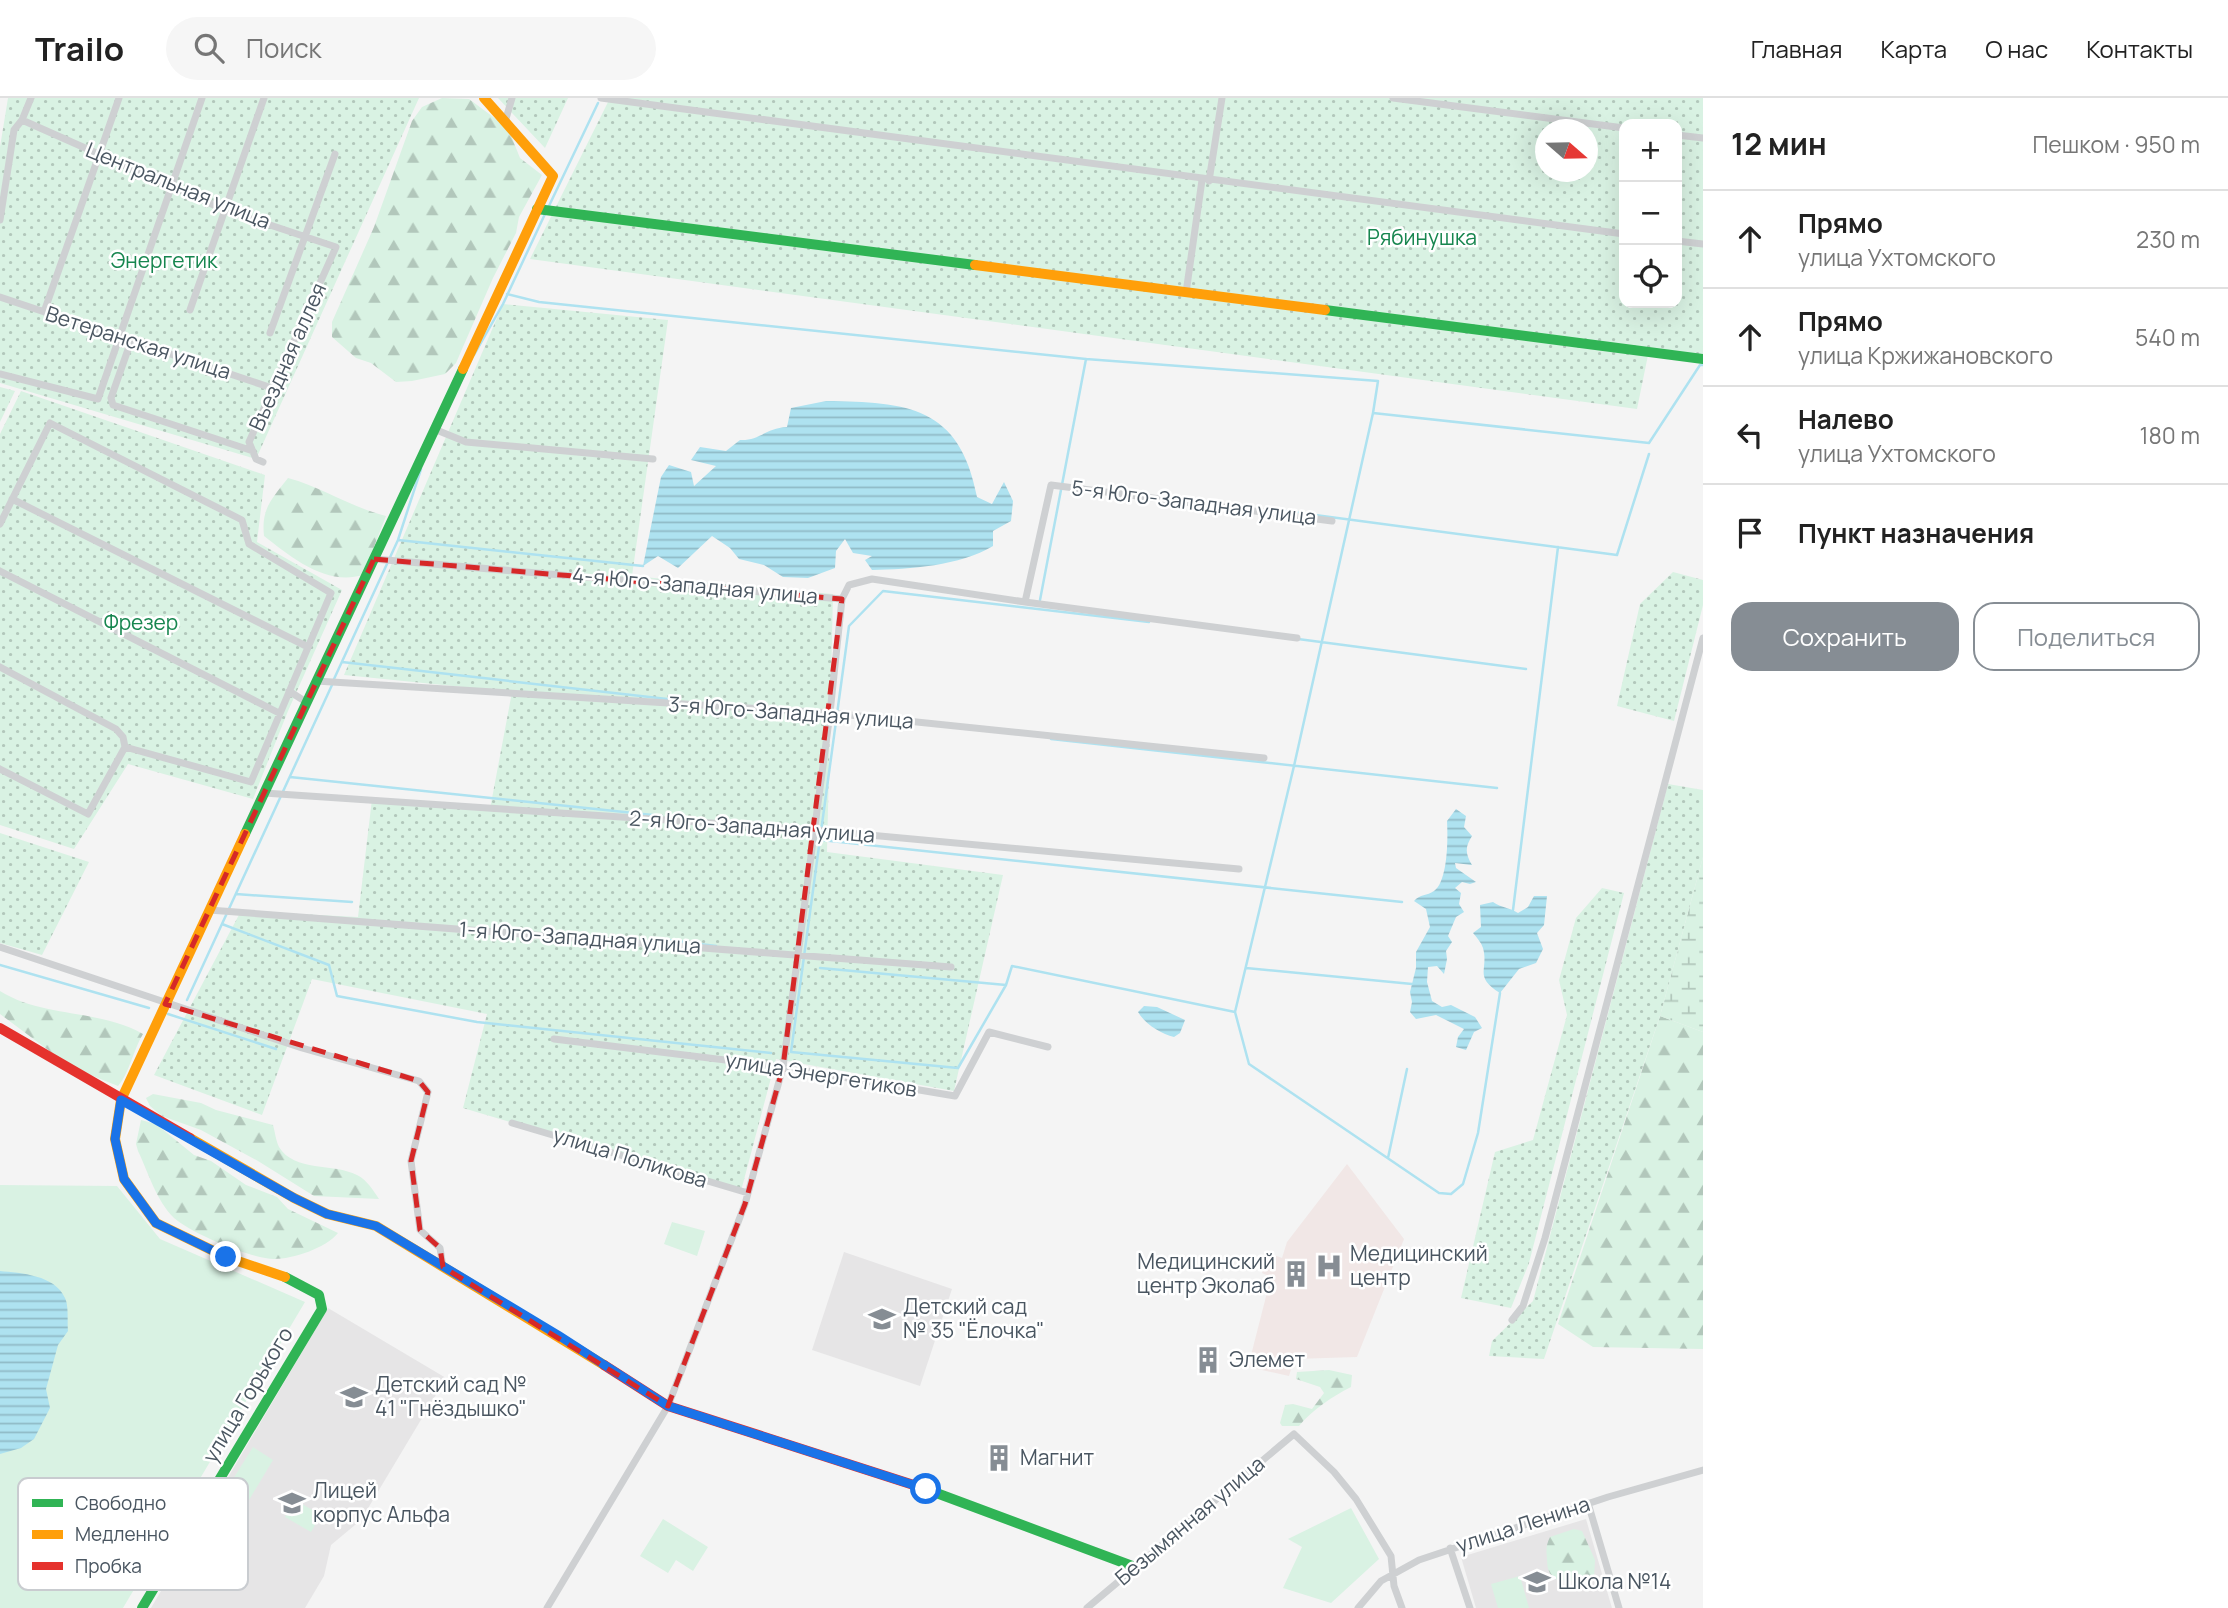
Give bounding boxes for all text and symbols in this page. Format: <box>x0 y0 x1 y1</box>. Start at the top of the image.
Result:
search box <box>166 17 656 80</box>
text: Trailo <box>35 26 124 71</box>
icon: search <box>190 29 228 67</box>
text: Поиск <box>246 30 322 66</box>
text: Главная <box>1751 32 1842 65</box>
text: Карта <box>1880 32 1947 65</box>
text: О нас <box>1985 32 2048 65</box>
text: Контакты <box>2086 32 2193 65</box>
north arrow <box>1535 119 1598 182</box>
map controls <box>1619 119 1682 308</box>
button: + <box>1619 119 1682 182</box>
text: 12 мин <box>1731 123 1827 164</box>
text: Пешком · 950 m <box>2032 128 2200 160</box>
street label: Центральная улица <box>82 135 275 235</box>
button: − <box>1619 182 1682 245</box>
text: Прямо <box>1798 205 1883 241</box>
icon: ahead <box>1731 220 1769 258</box>
park label: Рябинушка <box>1367 223 1477 251</box>
text: 230 m <box>2136 223 2200 255</box>
text: улица Ухтомского <box>1798 241 1996 273</box>
button: locate <box>1619 245 1682 308</box>
park label: Энергетик <box>111 246 218 274</box>
street label: Въездная аллея <box>242 278 332 435</box>
street label: Ветеранская улица <box>42 299 235 385</box>
text: Прямо <box>1798 303 1883 339</box>
icon: ahead <box>1731 318 1769 356</box>
text: 540 m <box>2135 321 2200 353</box>
text: улица Кржижановского <box>1798 339 2053 371</box>
text: Налево <box>1798 401 1894 437</box>
icon: left <box>1731 416 1769 454</box>
text: 180 m <box>2140 419 2200 451</box>
text: улица Ухтомского <box>1798 437 1996 469</box>
street label: 5-я Юго-Западная улица <box>1070 473 1318 531</box>
icon: arrive <box>1731 514 1769 552</box>
text: Пункт назначения <box>1798 515 2034 551</box>
street label: 4-я Юго-Западная улица <box>571 560 819 610</box>
button: Сохранить <box>1731 602 1959 671</box>
button: Поделиться <box>1973 602 2200 671</box>
park label: Фрезер <box>104 608 178 636</box>
street label: 3-я Юго-Западная улица <box>667 689 915 735</box>
street label: 2-я Юго-Западная улица <box>628 803 876 849</box>
street label: 1-я Юго-Западная улица <box>458 915 702 959</box>
street label: улица Энергетиков <box>723 1045 919 1103</box>
street label: улица Поликова <box>550 1120 711 1194</box>
place label: Медицинский центр <box>1350 1239 1488 1291</box>
route end <box>210 1241 241 1272</box>
place label: Медицинский центр Эколаб <box>1137 1247 1275 1299</box>
hospital icon: Медицинский центр <box>1314 1251 1344 1281</box>
building icon: Медицинский центр Эколаб <box>1281 1259 1311 1289</box>
place label: Детский сад № 35 "Ёлочка" <box>903 1292 1044 1344</box>
school or university icon: Детский сад № 35 "Ёлочка" <box>867 1304 897 1334</box>
street label: улица Горького <box>196 1321 299 1468</box>
building icon: Элемет <box>1193 1345 1223 1375</box>
place label: Элемет <box>1229 1345 1305 1373</box>
place label: Детский сад № 41 "Гнёздышко" <box>375 1370 527 1422</box>
school or university icon: Детский сад № 41 "Гнёздышко" <box>339 1382 369 1412</box>
building icon: Магнит <box>984 1443 1014 1473</box>
place label: Магнит <box>1020 1443 1094 1471</box>
street label: Безымянная улица <box>1109 1449 1270 1591</box>
route start <box>910 1473 941 1504</box>
place label: Лицей корпус Альфа <box>313 1476 450 1528</box>
legend <box>18 1478 248 1590</box>
school or university icon: Лицей корпус Альфа <box>277 1488 307 1518</box>
street label: улица Ленина <box>1452 1489 1593 1559</box>
text: Свободно <box>75 1490 166 1516</box>
text: Медленно <box>75 1521 169 1547</box>
text: Пробка <box>75 1553 142 1579</box>
school or university icon: Школа №14 <box>1522 1567 1552 1597</box>
place label: Школа №14 <box>1558 1567 1671 1595</box>

